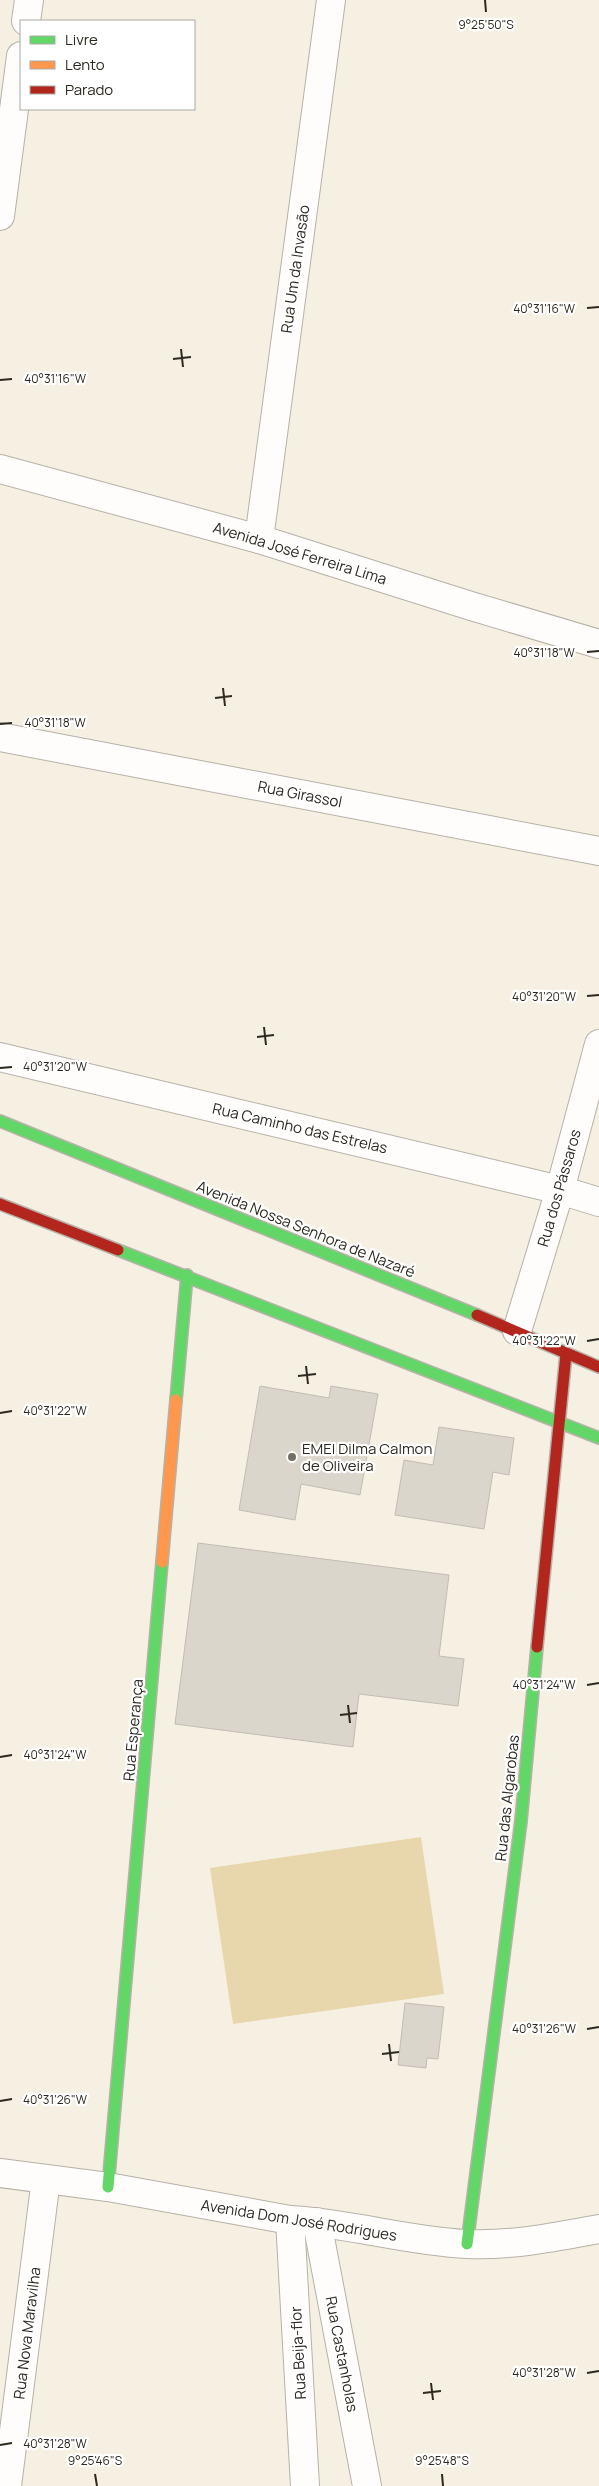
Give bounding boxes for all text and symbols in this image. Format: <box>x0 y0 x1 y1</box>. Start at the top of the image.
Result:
text: 9°25'50"S <box>458 16 514 33</box>
legend <box>20 20 195 110</box>
text: Livre <box>65 29 98 50</box>
text: Lento <box>65 54 105 75</box>
text: Parado <box>65 79 113 100</box>
street label: Rua Um da Invasão <box>276 203 314 334</box>
text: 40°31'16"W <box>513 300 576 317</box>
text: 40°31'16"W <box>24 370 87 387</box>
street label: Avenida José Ferreira Lima <box>211 517 389 589</box>
text: 40°31'18"W <box>513 644 575 661</box>
text: 40°31'18"W <box>24 714 86 731</box>
street label: Rua Girassol <box>256 776 344 812</box>
text: 40°31'20"W <box>512 988 577 1005</box>
text: 40°31'20"W <box>23 1058 88 1075</box>
street label: Rua Caminho das Estrelas <box>210 1098 390 1158</box>
street label: Rua dos Pássaros <box>532 1127 586 1249</box>
street label: Avenida Nossa Senhora de Nazaré <box>194 1175 418 1283</box>
text: 40°31'22"W <box>512 1332 576 1349</box>
text: 40°31'22"W <box>23 1402 87 1419</box>
place label: EMEI Dilma Calmon de Oliveira <box>302 1438 432 1476</box>
marker: EMEI Dilma Calmon de Oliveira <box>286 1451 298 1463</box>
text: 40°31'24"W <box>513 1676 576 1693</box>
street label: Rua Esperança <box>118 1678 148 1782</box>
street label: Rua das Algarobas <box>490 1734 524 1862</box>
text: 40°31'24"W <box>24 1746 87 1763</box>
text: 40°31'26"W <box>512 2020 577 2037</box>
text: 40°31'26"W <box>23 2091 88 2108</box>
street label: Avenida Dom José Rodrigues <box>200 2194 399 2246</box>
street label: Rua Nova Maravilha <box>8 2266 46 2400</box>
street label: Rua Castanholas <box>320 2294 364 2414</box>
street label: Rua Beija-flor <box>285 2305 311 2400</box>
text: 40°31'28"W <box>512 2364 576 2381</box>
text: 40°31'28"W <box>23 2435 87 2452</box>
text: 9°25'46"S <box>68 2452 122 2469</box>
text: 9°25'48"S <box>415 2452 469 2469</box>

